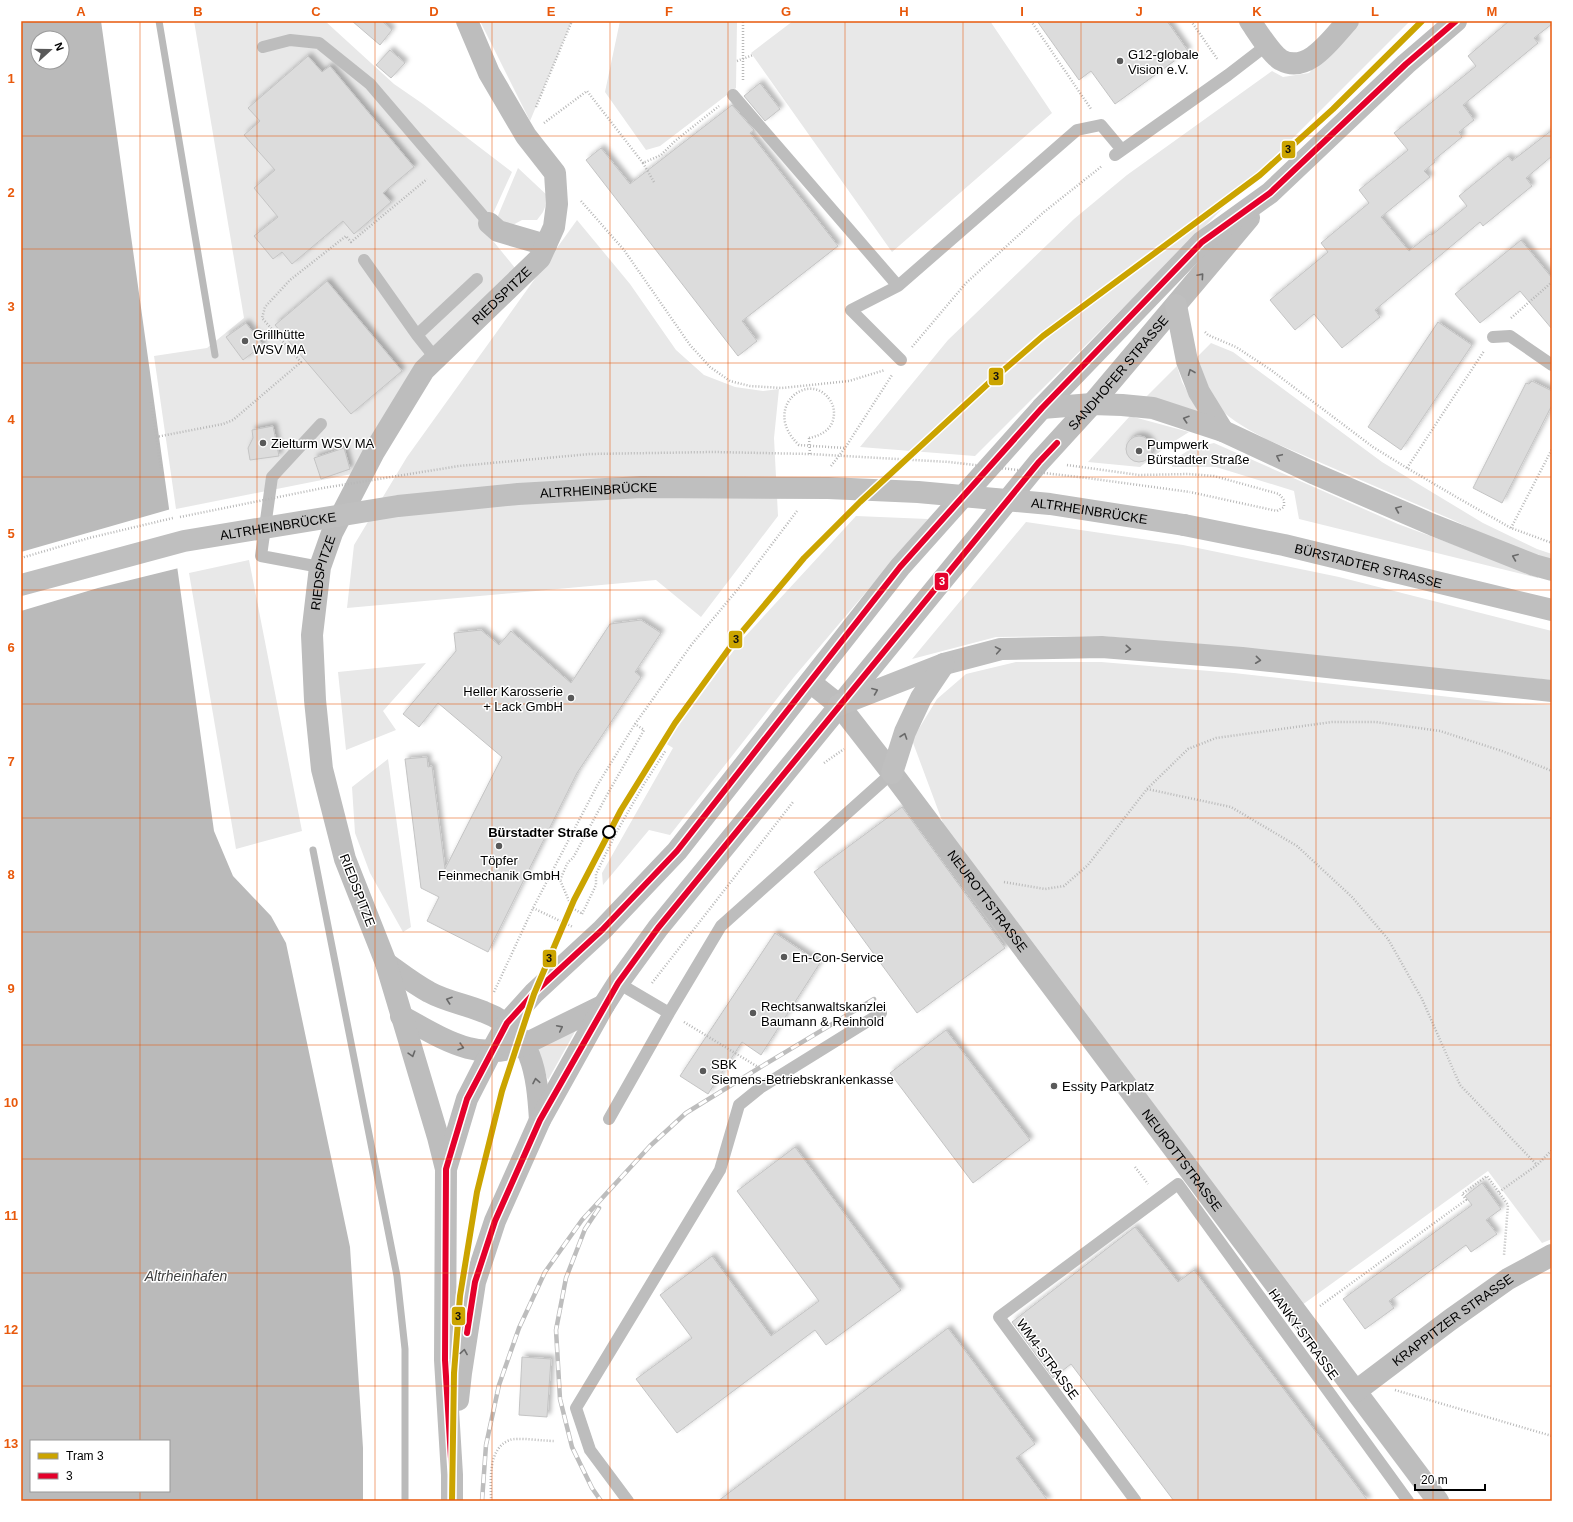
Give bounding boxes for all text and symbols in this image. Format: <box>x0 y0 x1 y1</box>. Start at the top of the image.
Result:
text: A <box>76 4 86 19</box>
text: B <box>193 4 203 19</box>
text: C <box>311 4 321 19</box>
text: D <box>429 4 439 19</box>
text: E <box>547 4 556 19</box>
text: F <box>665 4 673 19</box>
text: G <box>781 4 791 19</box>
text: H <box>899 4 909 19</box>
text: I <box>1020 4 1024 19</box>
text: J <box>1135 4 1143 19</box>
text: K <box>1252 4 1262 19</box>
text: L <box>1371 4 1379 19</box>
text: M <box>1487 4 1497 19</box>
north arrow <box>30 30 70 70</box>
text: N <box>52 41 66 52</box>
place label: G12-globale Vision e.V. <box>1128 47 1199 77</box>
marker: G12-globale Vision e.V. <box>1115 56 1125 66</box>
text: 1 <box>7 71 15 86</box>
line badge: 3 <box>1281 140 1296 159</box>
text: 3 <box>1285 143 1291 155</box>
text: 2 <box>7 185 15 200</box>
street label: RIEDSPITZE <box>469 263 535 328</box>
one-way arrow <box>1197 273 1204 280</box>
text: 3 <box>7 299 15 314</box>
street label: SANDHOFER STRASSE <box>1065 312 1172 433</box>
place label: Grillhütte WSV MA <box>253 327 306 357</box>
marker: Grillhütte WSV MA <box>240 336 250 346</box>
line badge: 3 <box>988 367 1004 386</box>
one-way arrow <box>1188 369 1196 376</box>
text: 3 <box>993 370 999 382</box>
text: 4 <box>7 412 15 427</box>
one-way arrow <box>1182 415 1189 424</box>
place label: Zielturm WSV MA <box>271 436 375 451</box>
place label: Pumpwerk Bürstadter Straße <box>1147 437 1250 467</box>
marker: Zielturm WSV MA <box>258 438 268 448</box>
marker: Pumpwerk Bürstadter Straße <box>1134 446 1144 456</box>
one-way arrow <box>1275 454 1283 462</box>
street label: ALTRHEINBRÜCKE <box>540 480 658 501</box>
street label: ALTRHEINBRÜCKE <box>1030 495 1149 527</box>
one-way arrow <box>1394 506 1402 514</box>
street label: ALTRHEINBRÜCKE <box>219 509 338 543</box>
text: 5 <box>7 526 15 541</box>
street label: RIEDSPITZE <box>308 533 339 611</box>
street label: BÜRSTADTER STRASSE <box>1293 541 1444 591</box>
one-way arrow <box>1512 554 1519 562</box>
line badge: 3 <box>934 572 949 591</box>
text: 3 <box>939 575 945 587</box>
line badge: 3 <box>728 630 743 649</box>
text: 3 <box>733 633 739 645</box>
text: 6 <box>7 640 15 655</box>
one-way arrow <box>1125 645 1131 654</box>
one-way arrow <box>995 647 1002 655</box>
one-way arrow <box>1255 655 1261 664</box>
place label: Heller Karosserie + Lack GmbH <box>463 684 563 714</box>
one-way arrow <box>872 687 879 695</box>
marker: Heller Karosserie + Lack GmbH <box>566 693 576 703</box>
one-way arrow <box>899 733 907 740</box>
text: 7 <box>7 754 15 769</box>
place label: Bürstadter Straße <box>488 825 598 840</box>
marker: Bürstadter Straße <box>602 825 616 839</box>
marker: Töpfer Feinmechanik GmbH <box>494 841 504 851</box>
street label: NEUROTTSTRASSE <box>944 847 1031 955</box>
street label: RIEDSPITZE <box>337 852 378 929</box>
place label: Töpfer Feinmechanik GmbH <box>438 853 560 883</box>
text: 8 <box>7 867 15 882</box>
line badge: 3 <box>542 949 557 968</box>
place label: En-Con-Service <box>792 950 884 965</box>
text: 3 <box>546 952 552 964</box>
marker: En-Con-Service <box>779 952 789 962</box>
text: 9 <box>7 981 15 996</box>
one-way arrow <box>446 996 453 1004</box>
place label: Rechtsanwaltskanzlei Baumann & Reinhold <box>761 999 886 1029</box>
marker: Rechtsanwaltskanzlei Baumann & Reinhold <box>748 1008 758 1018</box>
one-way arrow <box>556 1025 564 1033</box>
one-way arrow <box>457 1042 464 1050</box>
one-way arrow <box>408 1050 416 1057</box>
place label: SBK Siemens-Betriebskrankenkasse <box>711 1057 894 1087</box>
marker: SBK Siemens-Betriebskrankenkasse <box>698 1066 708 1076</box>
one-way arrow <box>533 1078 541 1085</box>
place label: Essity Parkplatz <box>1062 1079 1154 1094</box>
marker: Essity Parkplatz <box>1049 1081 1059 1091</box>
text: 10 <box>4 1095 18 1110</box>
street label: NEUROTTSTRASSE <box>1139 1106 1225 1215</box>
text: 11 <box>4 1208 18 1223</box>
water label: Altrheinhafen <box>144 1268 227 1284</box>
street label: KRAPPITZER STRASSE <box>1389 1271 1516 1369</box>
street label: HANKY-STRASSE <box>1266 1286 1342 1383</box>
line badge: 3 <box>451 1306 466 1326</box>
text: 3 <box>455 1310 461 1322</box>
street label: WM4-STRASSE <box>1014 1316 1082 1403</box>
text: 12 <box>4 1322 18 1337</box>
one-way arrow <box>459 1349 468 1355</box>
text: 13 <box>4 1436 18 1451</box>
legend <box>30 1440 170 1492</box>
text: Tram 3 <box>66 1449 104 1463</box>
scale bar <box>1415 1466 1485 1492</box>
text: 3 <box>66 1469 73 1483</box>
text: 20 m <box>1421 1473 1448 1487</box>

